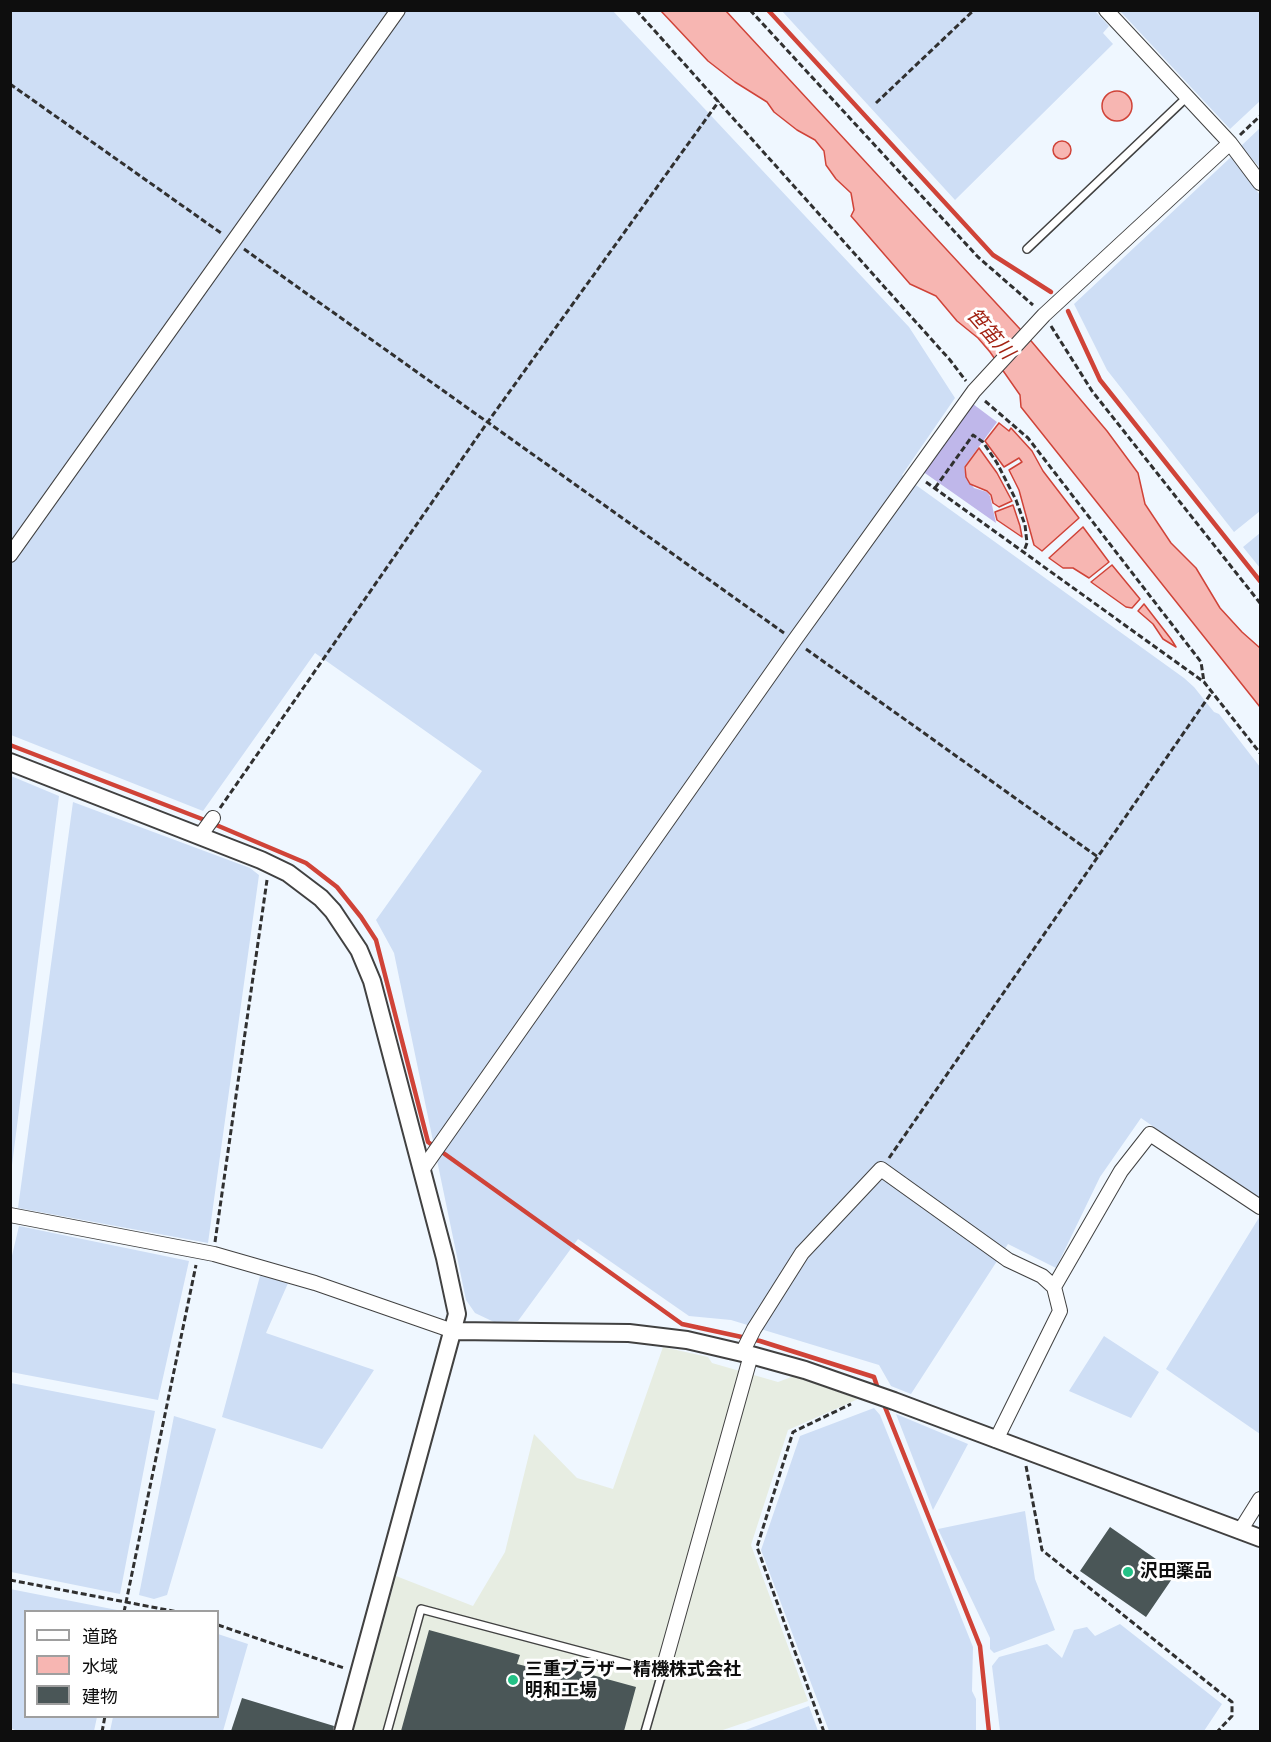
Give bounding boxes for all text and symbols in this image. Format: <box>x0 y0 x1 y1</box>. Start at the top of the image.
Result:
water label: 笹笛川 <box>961 303 1019 365</box>
place label: 沢田薬品 <box>1140 1561 1212 1583</box>
marker: 沢田薬品 <box>1121 1565 1135 1579</box>
legend <box>24 1610 219 1718</box>
text: 道路 <box>82 1625 118 1648</box>
text: 水域 <box>82 1655 118 1678</box>
place label: 三重ブラザー精機株式会社 明和工場 <box>525 1659 741 1702</box>
marker: 三重ブラザー精機株式会社 明和工場 <box>506 1673 520 1687</box>
text: 建物 <box>82 1685 118 1708</box>

